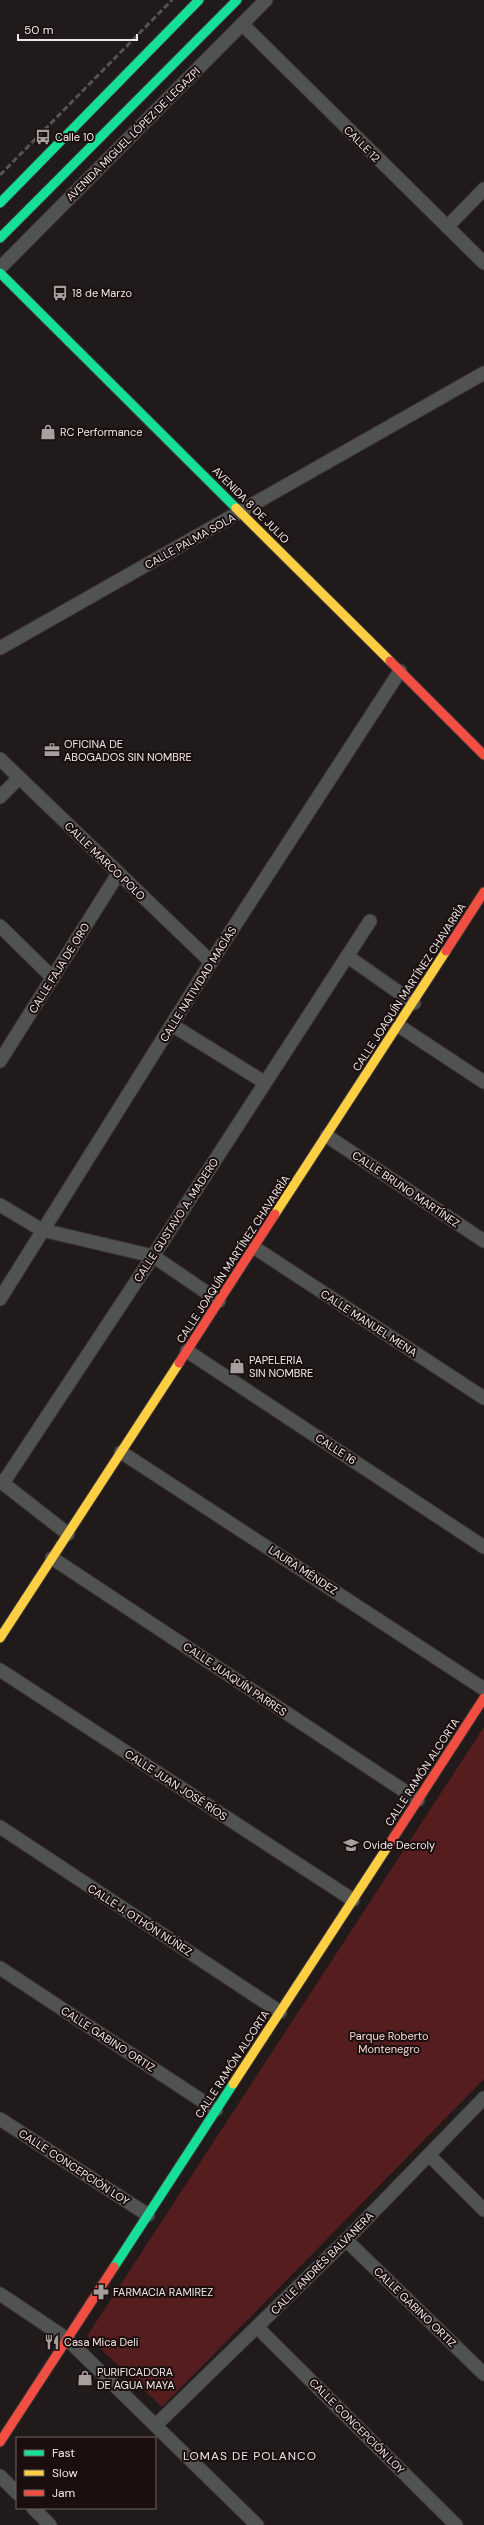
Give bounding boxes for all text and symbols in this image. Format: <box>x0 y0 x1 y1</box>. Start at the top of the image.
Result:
scale bar <box>18 16 137 42</box>
text: 50 m <box>24 22 53 38</box>
street label: AVENIDA MIGUEL LÓPEZ DE LEGAZPI <box>63 64 203 204</box>
street label: CALLE 12 <box>341 123 383 165</box>
bus stop icon: Calle 10 <box>34 128 52 146</box>
place label: Calle 10 <box>55 130 94 144</box>
bus stop icon: 18 de Marzo <box>51 284 69 302</box>
place label: 18 de Marzo <box>72 286 132 300</box>
shop icon: RC Performance <box>39 423 57 441</box>
place label: RC Performance <box>60 425 142 439</box>
street label: AVENIDA 8 DE JULIO <box>210 464 292 546</box>
street label: CALLE PALMA SOLA <box>142 510 238 572</box>
place label: OFICINA DE ABOGADOS SIN NOMBRE <box>64 737 192 764</box>
office icon: OFICINA DE ABOGADOS SIN NOMBRE <box>43 741 61 759</box>
street label: CALLE MARCO POLO <box>62 819 148 903</box>
street label: CALLE JOAQUÍN MARTÍNEZ CHAVARRÍA <box>349 900 469 1074</box>
street label: CALLE FAJA DE ORO <box>26 920 92 1016</box>
street label: CALLE NATIVIDAD MACÍAS <box>157 924 239 1044</box>
street label: CALLE BRUNO MARTÍNEZ <box>350 1148 462 1230</box>
street label: CALLE GUSTAVO A. MADERO <box>131 1155 221 1285</box>
street label: CALLE JOAQUÍN MARTÍNEZ CHAVARRÍA <box>173 1172 293 1346</box>
street label: CALLE MANUEL MENA <box>318 1287 420 1359</box>
place label: PAPELERIA SIN NOMBRE <box>249 1353 313 1380</box>
shop icon: PAPELERIA SIN NOMBRE <box>228 1357 246 1375</box>
street label: CALLE 16 <box>313 1431 359 1467</box>
street label: LAURA MÉNDEZ <box>266 1542 340 1598</box>
street label: CALLE JUAQUÍN PARRES <box>180 1639 290 1719</box>
street label: CALLE RAMÓN ALCORTA <box>382 1715 462 1829</box>
street label: CALLE JUAN JOSÉ RÍOS <box>122 1747 230 1823</box>
school or university icon: Ovide Decroly <box>342 1836 360 1854</box>
place label: Ovide Decroly <box>363 1838 435 1852</box>
street label: CALLE J. OTHÓN NÚÑEZ <box>85 1881 195 1959</box>
street label: CALLE GABINO ORTIZ <box>58 2003 158 2075</box>
street label: CALLE RAMÓN ALCORTA <box>192 2007 272 2121</box>
park label: Parque Roberto Montenegro <box>350 2029 428 2056</box>
street label: CALLE CONCEPCIÓN LOY <box>16 2126 132 2208</box>
street label: CALLE ANDRÉS BALVANERA <box>268 2209 376 2317</box>
street label: CALLE GABINO ORTIZ <box>371 2264 459 2350</box>
pharmacy icon: FARMACIA RAMIREZ <box>92 2283 110 2301</box>
place label: FARMACIA RAMIREZ <box>113 2285 213 2299</box>
restaurant icon: Casa Mica Deli <box>43 2333 61 2351</box>
place label: Casa Mica Deli <box>64 2335 138 2349</box>
place label: PURIFICADORA DE AGUA MAYA <box>97 2365 175 2392</box>
shop icon: PURIFICADORA DE AGUA MAYA <box>76 2369 94 2387</box>
street label: CALLE CONCEPCIÓN LOY <box>306 2375 408 2477</box>
legend <box>16 2437 156 2509</box>
text: Fast <box>52 2445 75 2461</box>
district label: LOMAS DE POLANCO <box>183 2448 317 2464</box>
text: Slow <box>52 2465 78 2481</box>
text: Jam <box>52 2485 75 2501</box>

